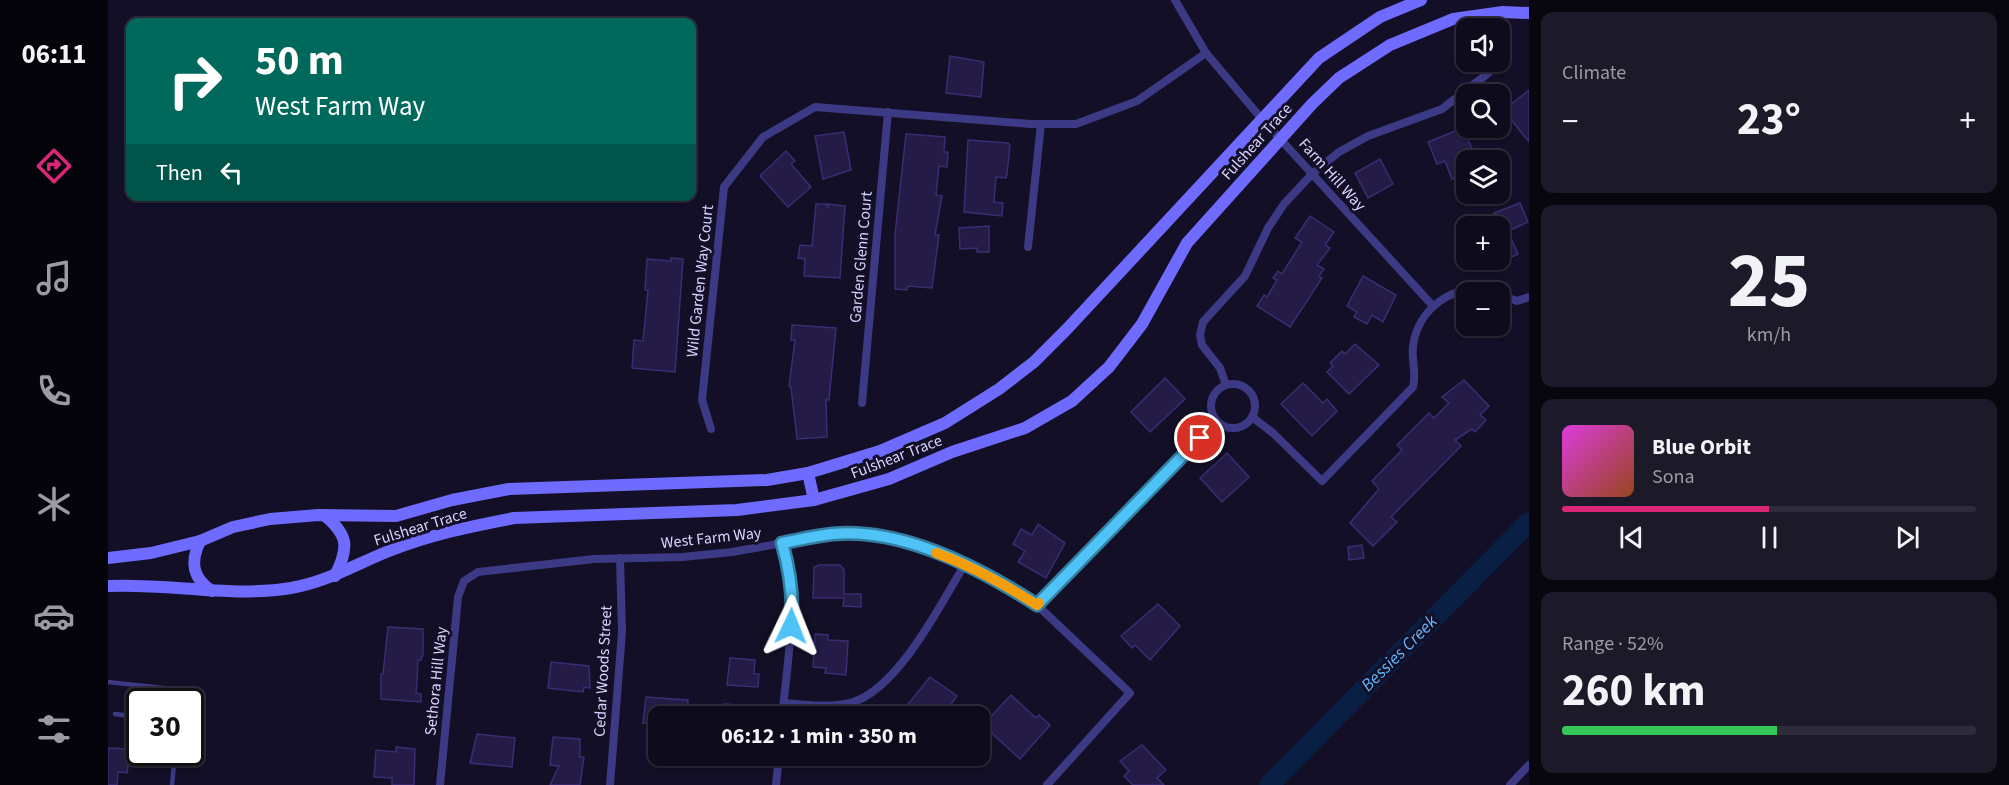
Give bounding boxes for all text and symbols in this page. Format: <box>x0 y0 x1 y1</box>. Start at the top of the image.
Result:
map controls <box>1456 18 1510 336</box>
button: sound <box>1456 18 1510 72</box>
text: 50 m <box>255 31 344 91</box>
text: 06:11 <box>21 35 87 74</box>
icon: right <box>156 42 234 120</box>
text: Climate <box>1562 59 1626 87</box>
button: search <box>1456 84 1510 138</box>
text: West Farm Way <box>255 87 425 126</box>
text: 23° <box>1737 88 1801 152</box>
street label: Fulshear Trace <box>1216 98 1297 185</box>
text: − <box>1562 98 1578 145</box>
text: + <box>1960 98 1976 145</box>
street label: Farm Hill Way <box>1294 133 1371 216</box>
icon: directions <box>33 145 75 187</box>
button: layers <box>1456 150 1510 204</box>
icon: left <box>215 156 248 189</box>
text: Then <box>156 157 203 189</box>
street label: Garden Glenn Court <box>844 190 878 324</box>
street label: Wild Garden Way Court <box>681 203 719 358</box>
button: + <box>1456 216 1510 270</box>
text: 25 <box>1728 226 1810 337</box>
icon: music <box>33 257 75 299</box>
button: − <box>1456 282 1510 336</box>
text: km/h <box>1747 321 1791 349</box>
icon: phone <box>33 370 75 412</box>
pin <box>1174 412 1225 463</box>
icon: arrive <box>1183 421 1216 454</box>
street label: Fulshear Trace <box>847 429 945 484</box>
text: Blue Orbit <box>1652 431 1751 463</box>
text: Sona <box>1652 463 1695 491</box>
icon: climate <box>33 483 75 525</box>
street label: Fulshear Trace <box>371 502 470 552</box>
icon: previous <box>1615 521 1648 554</box>
icon: pause <box>1753 521 1786 554</box>
icon: next <box>1891 521 1924 554</box>
street label: West Farm Way <box>660 522 763 554</box>
position arrow <box>759 594 823 658</box>
icon: car <box>33 595 75 637</box>
street label: Cedar Woods Street <box>589 604 617 737</box>
water label: Bessies Creek <box>1356 609 1443 697</box>
street label: Sethora Hill Way <box>419 625 453 737</box>
text: Range · 52% <box>1562 630 1663 658</box>
text: 260 km <box>1562 659 1706 723</box>
speed limit sign: 30 <box>126 688 204 766</box>
icon: filters <box>33 708 75 750</box>
text: 06:12 · 1 min · 350 m <box>721 720 917 752</box>

